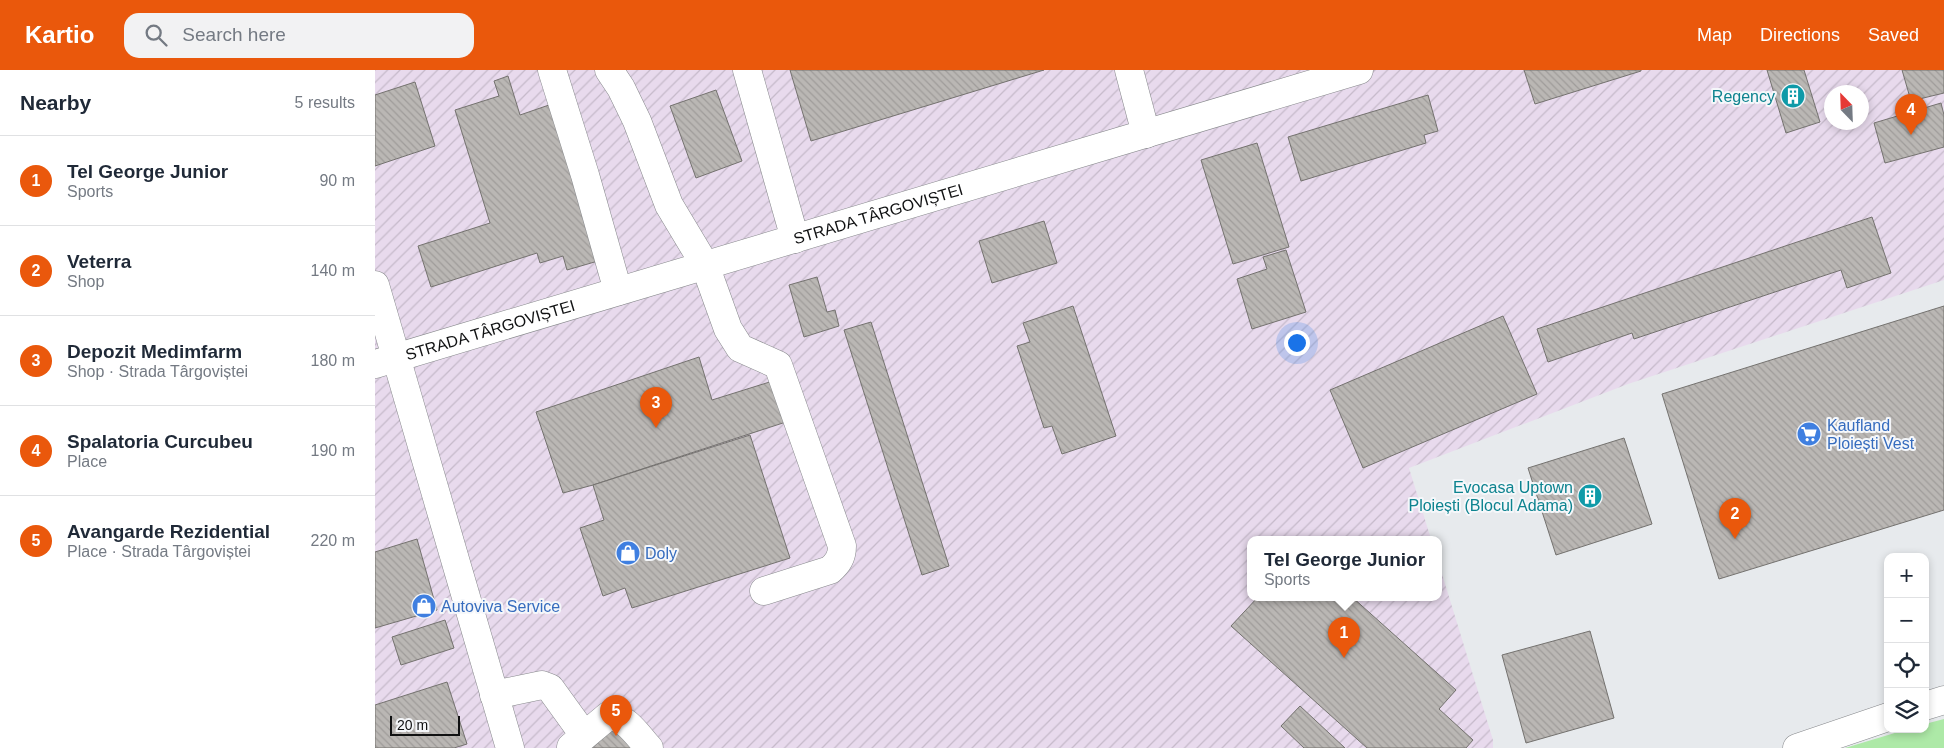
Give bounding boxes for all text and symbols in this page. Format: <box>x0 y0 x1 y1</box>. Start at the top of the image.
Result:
search box <box>124 13 474 58</box>
text: Kartio <box>25 21 94 48</box>
icon: search <box>142 21 170 49</box>
text: Search here <box>182 24 286 45</box>
text: Map <box>1697 25 1732 45</box>
text: Directions <box>1760 25 1840 45</box>
text: Saved <box>1868 25 1919 45</box>
building icon: Regency <box>1780 83 1806 109</box>
north arrow <box>1824 85 1869 130</box>
place label: Regency <box>1712 88 1775 105</box>
text: Nearby <box>20 91 91 114</box>
text: 5 results <box>295 94 355 111</box>
pin: 4 <box>1895 94 1927 135</box>
text: Tel George Junior <box>67 161 228 182</box>
text: 1 <box>32 172 40 189</box>
text: 90 m <box>319 172 355 189</box>
street label: STRADA TÂRGOVIȘTEI <box>792 181 965 247</box>
text: Sports <box>67 183 113 200</box>
text: Veterra <box>67 251 131 272</box>
text: 2 <box>32 262 40 279</box>
text: 140 m <box>311 262 355 279</box>
text: Shop <box>67 273 104 290</box>
street label: STRADA TÂRGOVIȘTEI <box>403 297 577 363</box>
your location <box>1284 330 1310 356</box>
text: Depozit Medimfarm <box>67 341 242 362</box>
text: 3 <box>32 352 40 369</box>
text: 180 m <box>311 352 355 369</box>
text: Shop · Strada Târgoviștei <box>67 363 248 380</box>
pin: 3 <box>640 387 672 428</box>
place label: Kaufland Ploiești Vest <box>1827 417 1915 452</box>
supermarket icon: Kaufland Ploiești Vest <box>1796 421 1822 447</box>
text: Spalatoria Curcubeu <box>67 431 253 452</box>
text: 4 <box>32 442 40 459</box>
text: 190 m <box>311 442 355 459</box>
text: Place <box>67 453 107 470</box>
place label: Evocasa Uptown Ploiești (Blocul Adama) <box>1408 479 1573 514</box>
building icon: Evocasa Uptown Ploiești (Blocul Adama) <box>1577 483 1603 509</box>
pin: 2 <box>1719 498 1751 539</box>
text: Avangarde Rezidential <box>67 521 270 542</box>
text: 5 <box>32 532 40 549</box>
text: 220 m <box>311 532 355 549</box>
popup <box>1247 536 1442 601</box>
shop icon: Doly <box>615 540 641 566</box>
text: Place · Strada Târgoviștei <box>67 543 251 560</box>
place label: Doly <box>645 545 677 562</box>
text: Tel George Junior <box>1264 549 1425 570</box>
map controls <box>1884 553 1929 733</box>
button: + <box>1884 553 1929 598</box>
text: Sports <box>1264 571 1310 588</box>
shop icon: Autoviva Service <box>411 593 437 619</box>
place label: Autoviva Service <box>441 598 560 615</box>
button: − <box>1884 598 1929 643</box>
pin: 1 <box>1328 617 1360 658</box>
button: locate <box>1884 643 1929 688</box>
button: layers <box>1884 688 1929 733</box>
pin: 5 <box>600 695 632 736</box>
scale bar <box>390 713 460 736</box>
text: 20 m <box>397 717 428 733</box>

